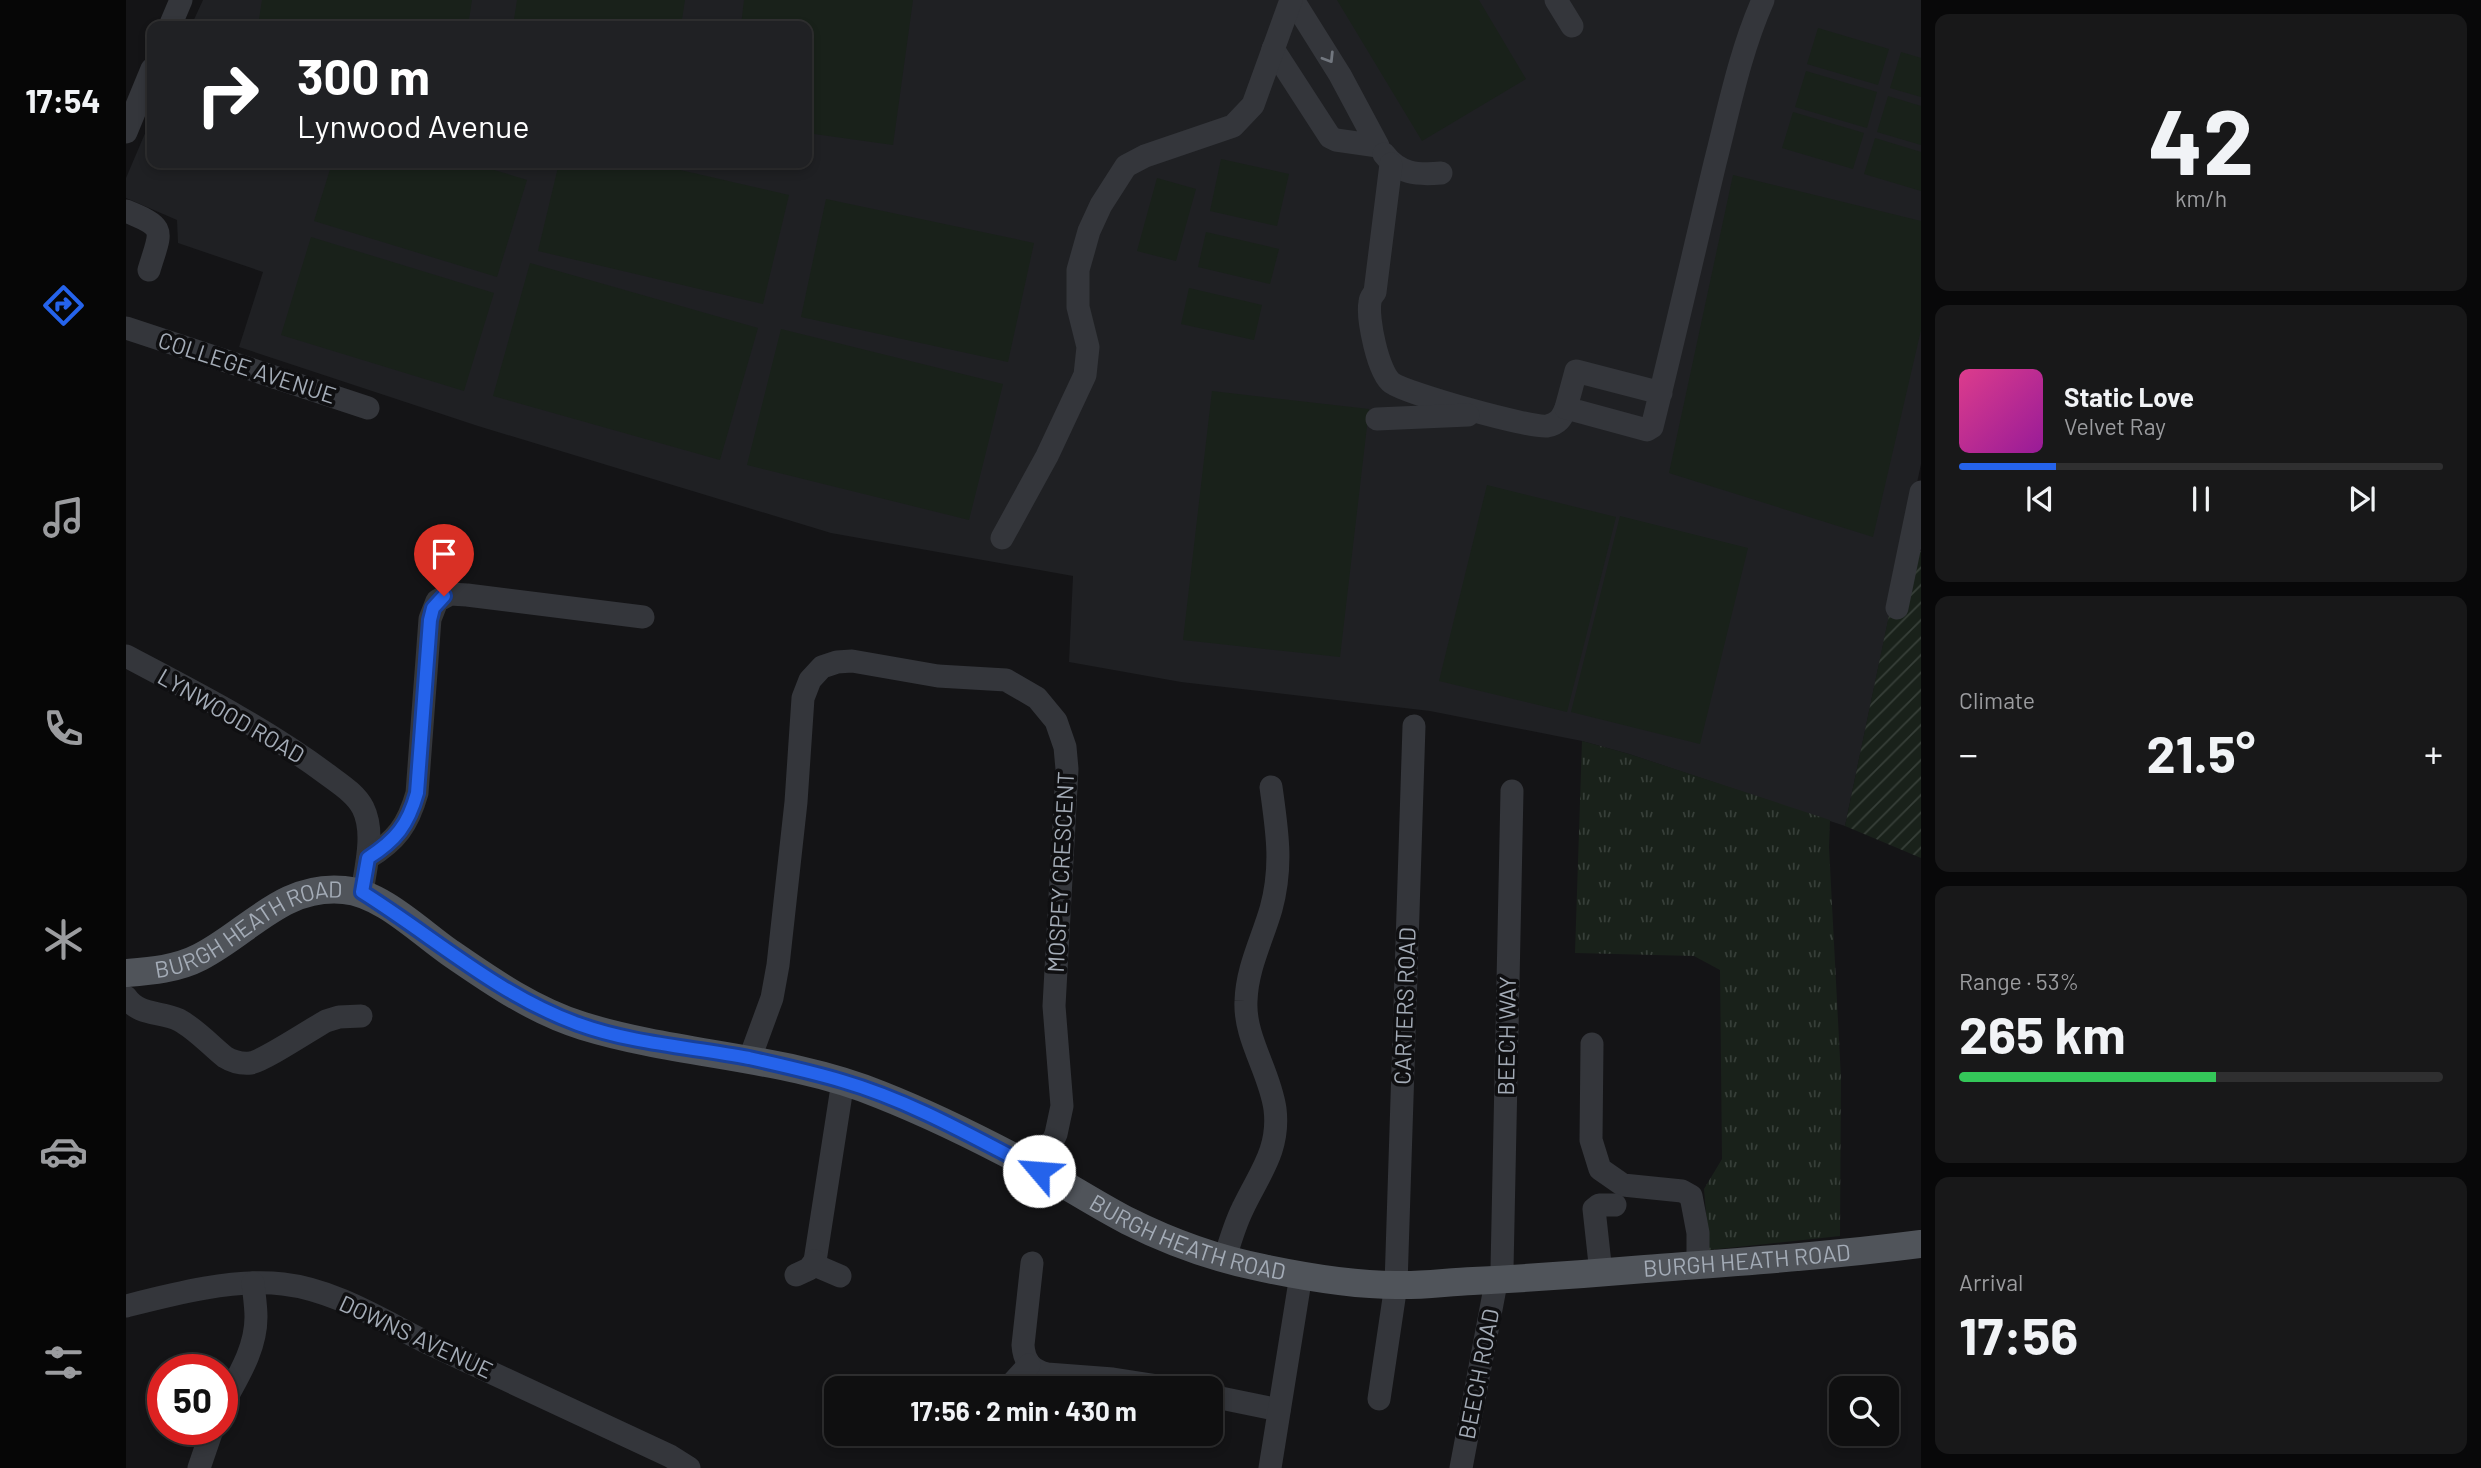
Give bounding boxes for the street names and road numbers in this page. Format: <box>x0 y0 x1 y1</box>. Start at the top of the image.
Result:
street label: COLLEGE AVENUE <box>155 325 340 409</box>
street label: LYNWOOD ROAD <box>153 662 310 768</box>
street label: MOSPEY CRESCENT <box>1041 771 1079 973</box>
street label: BURGH HEATH ROAD <box>152 874 342 983</box>
street label: CARTERS ROAD <box>1387 927 1421 1085</box>
street label: BEECH WAY <box>1491 976 1521 1096</box>
street label: BURGH HEATH ROAD <box>1085 1188 1288 1285</box>
street label: BURGH HEATH ROAD <box>1642 1237 1852 1282</box>
street label: DOWNS AVENUE <box>335 1288 498 1384</box>
street label: BEECH ROAD <box>1452 1306 1504 1441</box>

